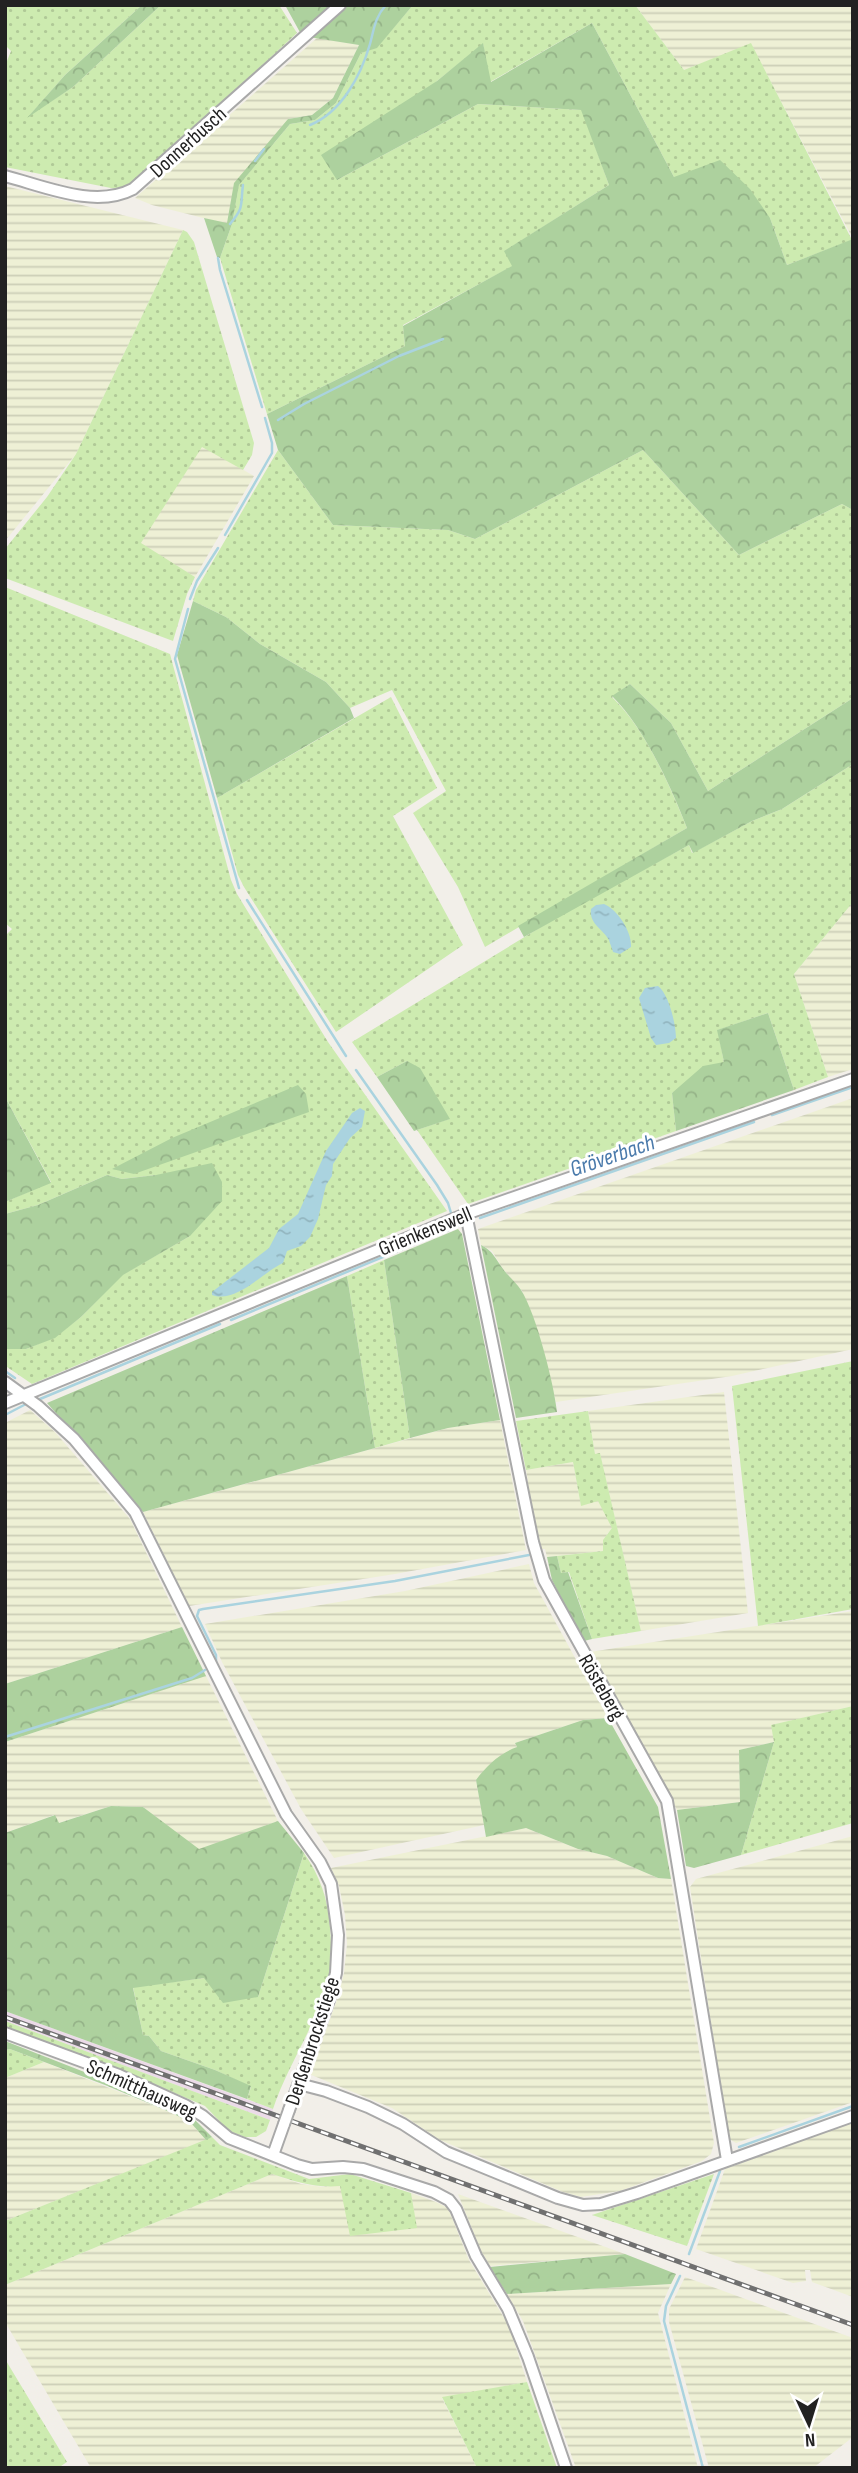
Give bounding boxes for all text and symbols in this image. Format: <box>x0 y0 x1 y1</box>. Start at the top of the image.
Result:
street label: Donnerbusch <box>145 102 232 183</box>
water label: Gröverbach <box>566 1128 659 1183</box>
street label: Grienkenswell <box>375 1201 476 1262</box>
street label: Rösteberg <box>573 1650 630 1724</box>
street label: Derßenbrockstiege <box>280 1974 345 2108</box>
street label: Schmitthausweg <box>83 2054 201 2125</box>
north arrow <box>774 2389 844 2459</box>
text: N <box>804 2428 816 2451</box>

